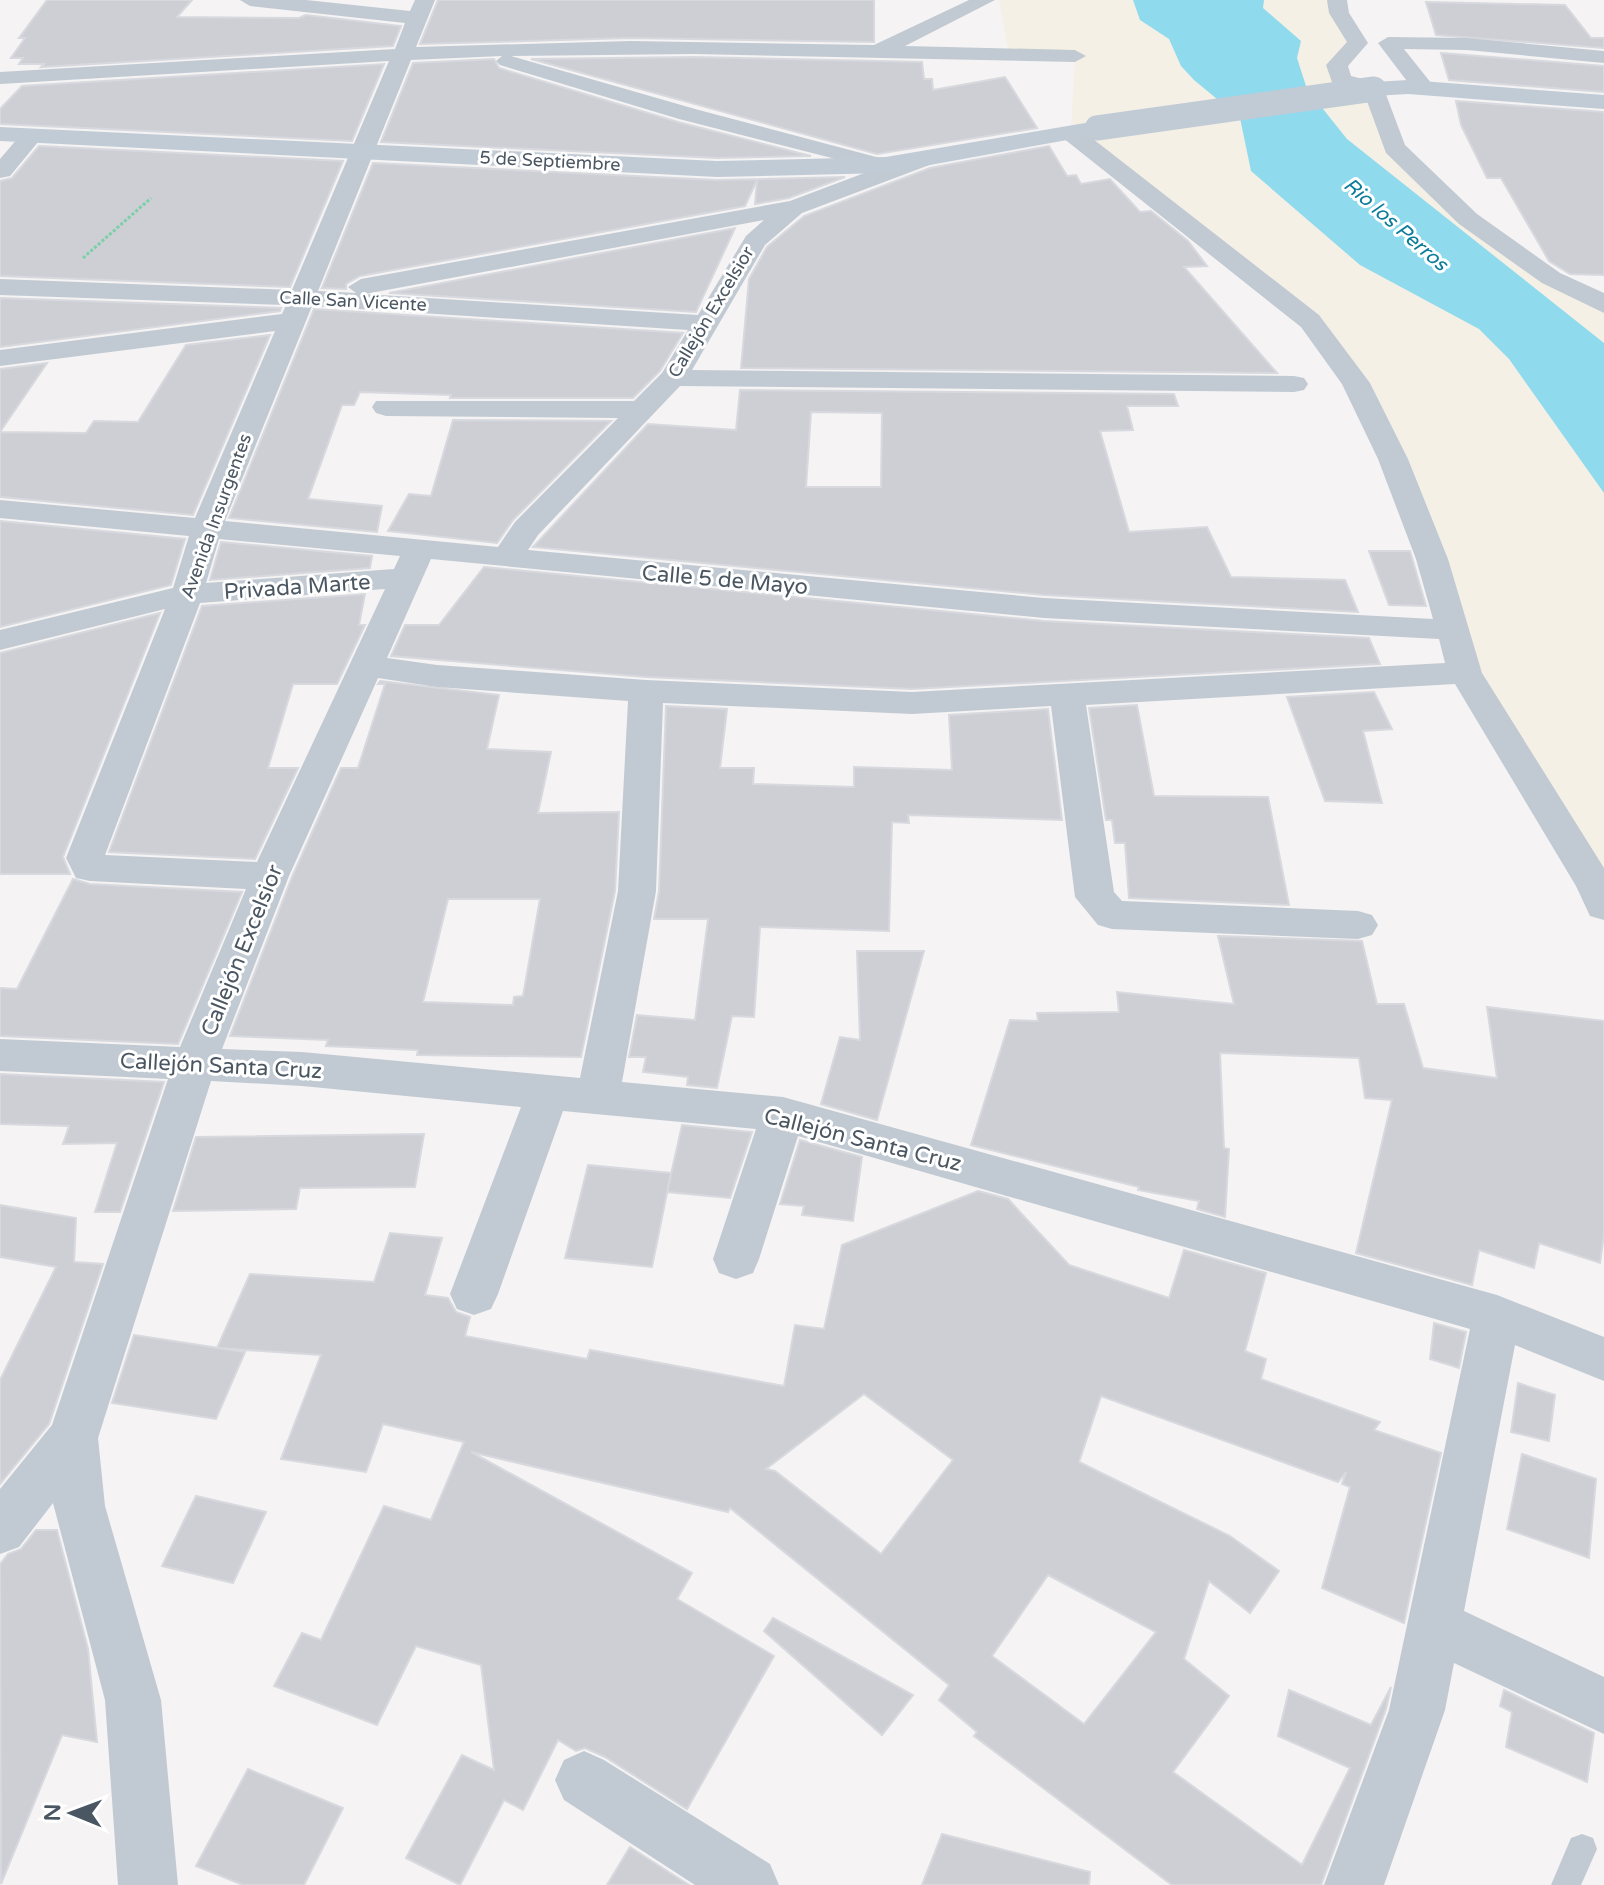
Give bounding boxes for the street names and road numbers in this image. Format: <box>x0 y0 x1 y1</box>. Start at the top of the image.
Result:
street label: 5 de Septiembre <box>479 146 621 176</box>
street label: Callejón Excelsior <box>663 242 759 382</box>
street label: Calle San Vicente <box>279 286 427 316</box>
street label: Avenida Insurgentes <box>176 430 256 602</box>
street label: Calle 5 de Mayo <box>641 560 809 600</box>
street label: Privada Marte <box>223 569 371 605</box>
street label: Callejón Excelsior <box>196 861 288 1040</box>
street label: Callejón Santa Cruz <box>119 1048 323 1084</box>
street label: Callejón Santa Cruz <box>761 1103 964 1177</box>

